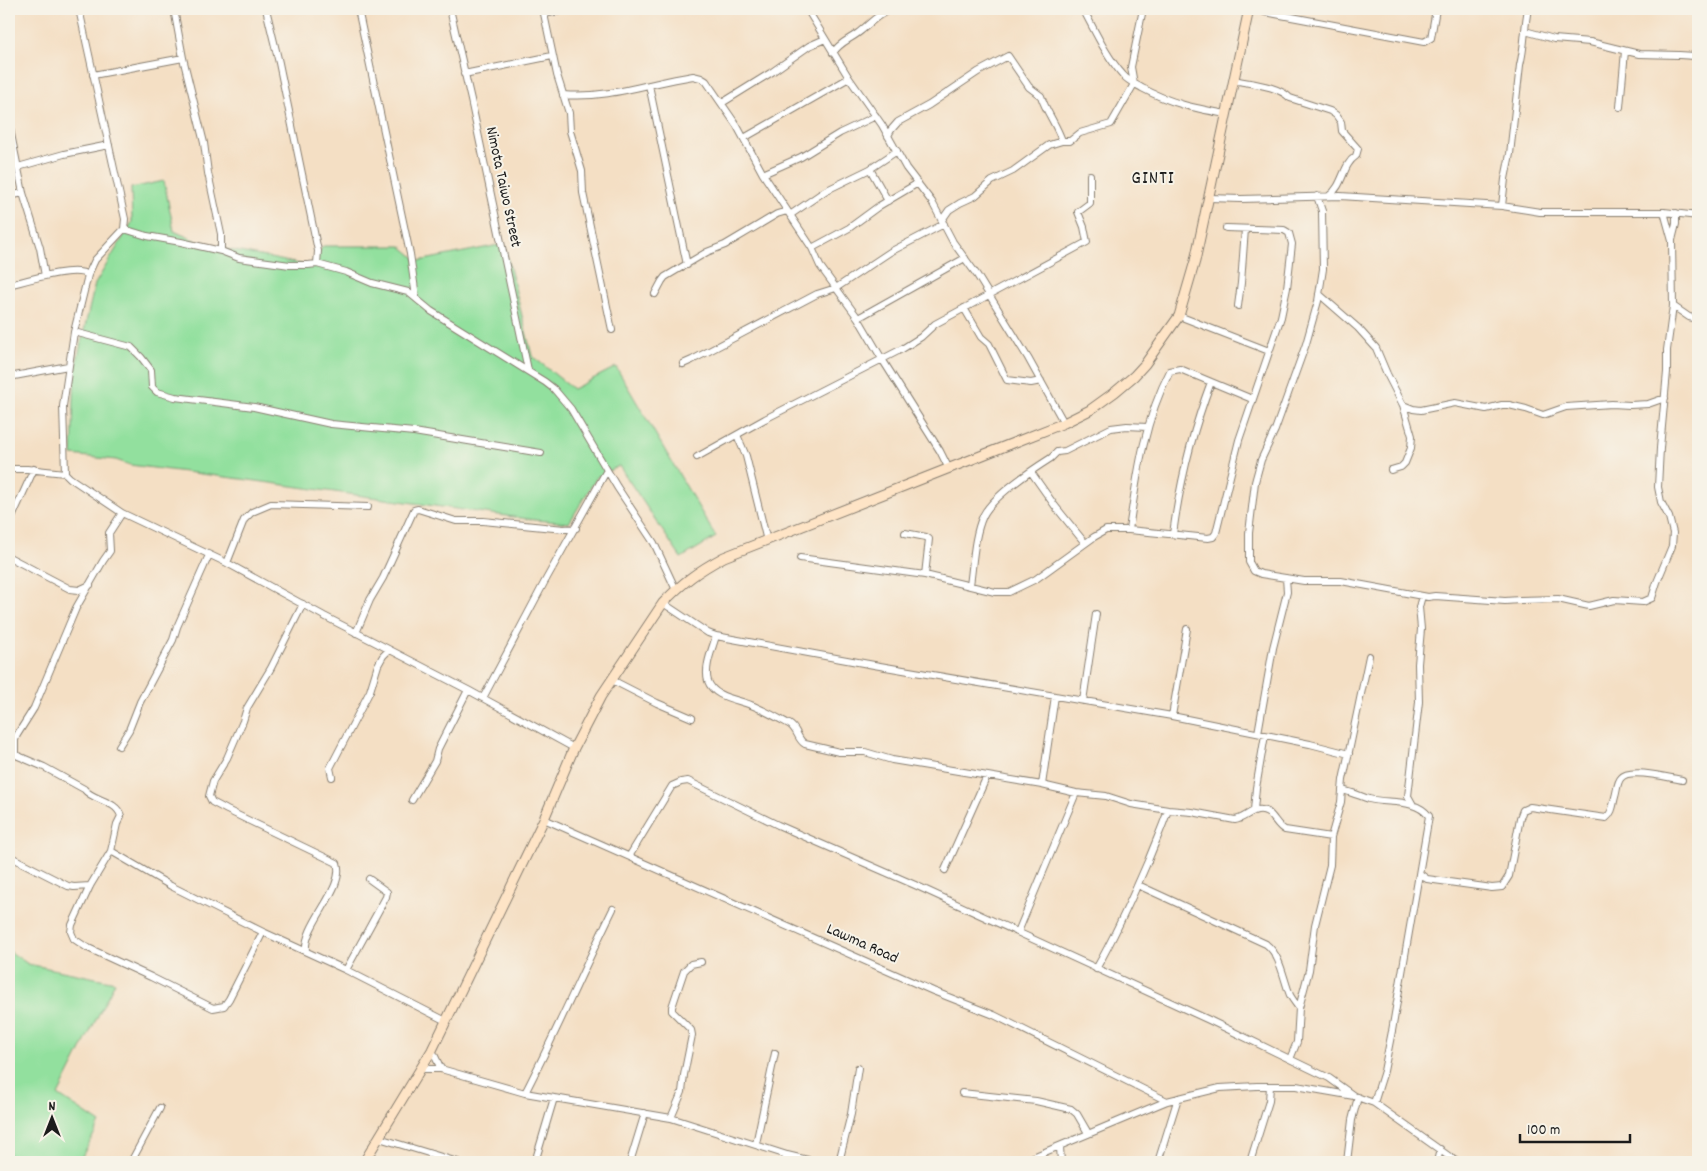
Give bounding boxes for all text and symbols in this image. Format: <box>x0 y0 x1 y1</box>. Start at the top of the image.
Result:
street label: Nimota Taiwo Street <box>479 125 527 250</box>
district label: GINTI <box>1131 166 1175 193</box>
street label: Lawma Road <box>822 918 902 970</box>
north arrow <box>28 1094 78 1144</box>
text: N <box>49 1097 56 1117</box>
scale bar <box>1520 1111 1630 1143</box>
text: 100 m <box>1527 1120 1560 1142</box>

